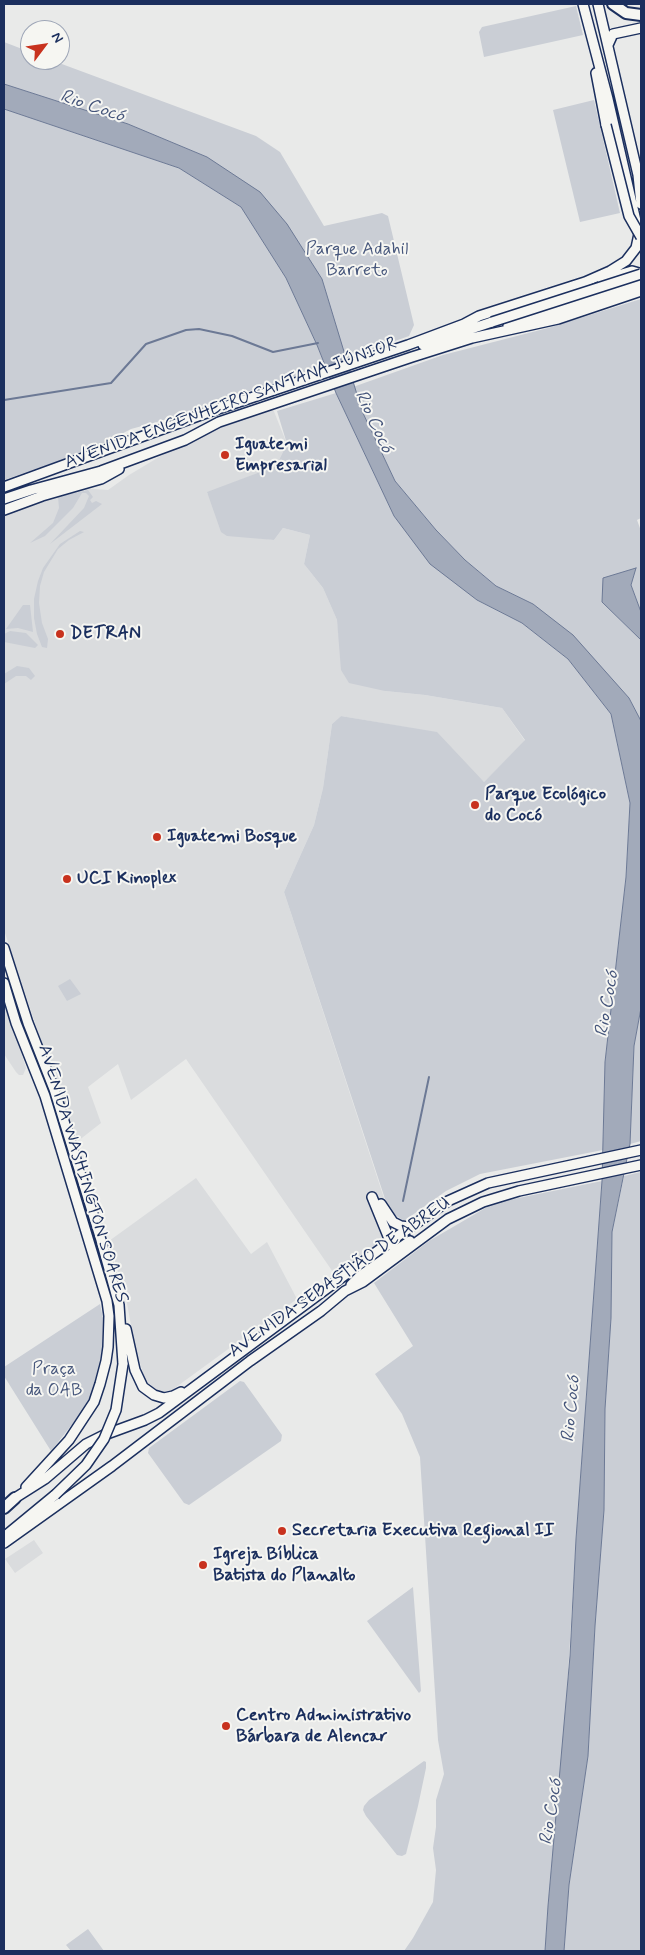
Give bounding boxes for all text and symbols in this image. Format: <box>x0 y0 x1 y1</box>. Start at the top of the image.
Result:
north arrow <box>20 20 70 70</box>
text: N <box>47 29 67 46</box>
water label: Rio Cocó <box>57 85 127 129</box>
park label: Parque Adahil Barreto <box>306 239 408 282</box>
street label: AVENIDA ENGENHEIRO SANTANA JÚNIOR <box>62 334 400 474</box>
water label: Rio Cocó <box>349 387 397 457</box>
place label: Iguatemi Empresarial <box>235 434 327 476</box>
marker: Iguatemi Empresarial <box>219 449 231 461</box>
place label: DETRAN <box>70 623 141 645</box>
marker: DETRAN <box>54 628 66 640</box>
place label: Parque Ecológico do Cocó <box>485 784 606 826</box>
marker: Parque Ecológico do Cocó <box>469 799 481 811</box>
place label: Iguatemi Bosque <box>167 826 297 848</box>
marker: Iguatemi Bosque <box>151 831 163 843</box>
place label: UCI Kinoplex <box>77 868 176 890</box>
marker: UCI Kinoplex <box>61 873 73 885</box>
water label: Rio Cocó <box>591 969 625 1039</box>
street label: AVENIDA WASHINGTON SOARES <box>32 1042 132 1306</box>
street label: AVENIDA SEBASTIÃO DE ABREU <box>225 1193 455 1363</box>
park label: Praça da OAB <box>26 1359 82 1402</box>
water label: Rio Cocó <box>558 1375 586 1443</box>
place label: Secretaria Executiva Regional II <box>292 1520 554 1542</box>
marker: Secretaria Executiva Regional II <box>276 1525 288 1537</box>
place label: Igreja Bíblica Batista do Planalto <box>213 1544 356 1586</box>
marker: Igreja Bíblica Batista do Planalto <box>197 1559 209 1571</box>
place label: Centro Administrativo Bárbara de Alencar <box>236 1705 411 1748</box>
marker: Centro Administrativo Bárbara de Alencar <box>220 1720 232 1732</box>
water label: Rio Cocó <box>536 1777 568 1847</box>

